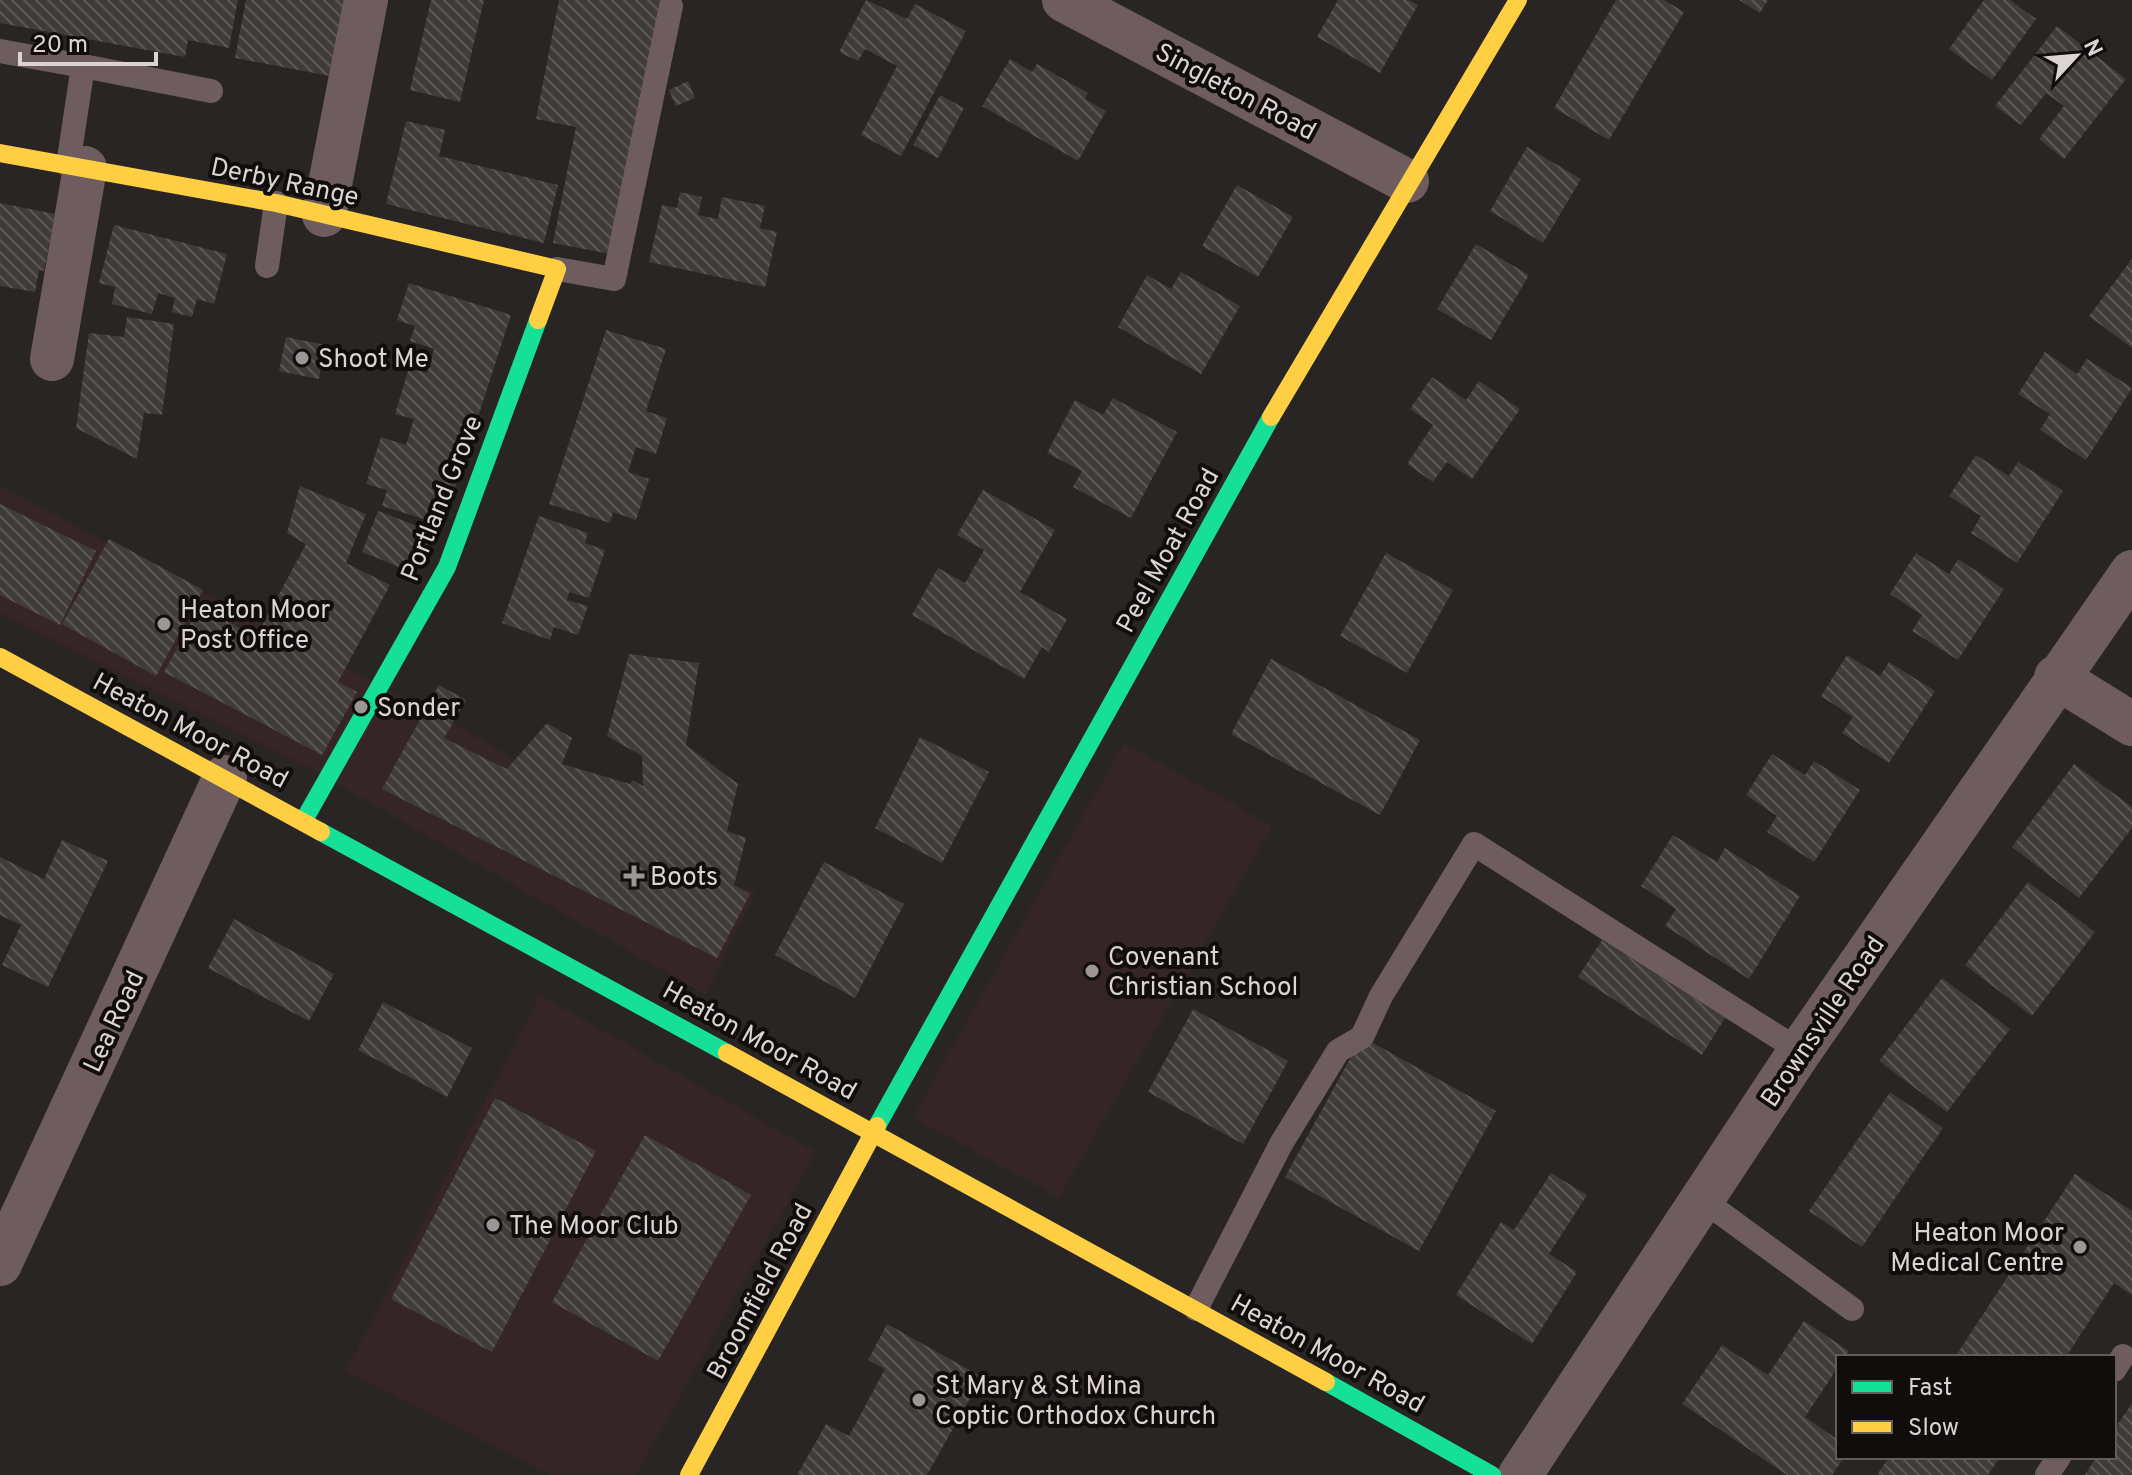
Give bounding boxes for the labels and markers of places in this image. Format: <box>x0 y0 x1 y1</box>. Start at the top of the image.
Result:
place label: Shoot Me <box>318 344 429 377</box>
marker: Shoot Me <box>293 349 311 367</box>
place label: Heaton Moor Post Office <box>180 595 330 658</box>
marker: Heaton Moor Post Office <box>155 615 173 633</box>
place label: Sonder <box>377 693 461 726</box>
marker: Sonder <box>352 698 370 716</box>
place label: Boots <box>650 862 718 895</box>
marker: Boots <box>625 867 643 885</box>
place label: Covenant Christian School <box>1108 942 1298 1005</box>
marker: Covenant Christian School <box>1083 962 1101 980</box>
place label: The Moor Club <box>509 1211 679 1244</box>
marker: The Moor Club <box>484 1216 502 1234</box>
place label: Heaton Moor Medical Centre <box>1890 1218 2064 1281</box>
marker: Heaton Moor Medical Centre <box>2071 1238 2089 1256</box>
place label: St Mary & St Mina Coptic Orthodox Church <box>935 1371 1216 1434</box>
marker: St Mary & St Mina Coptic Orthodox Church <box>910 1391 928 1409</box>

